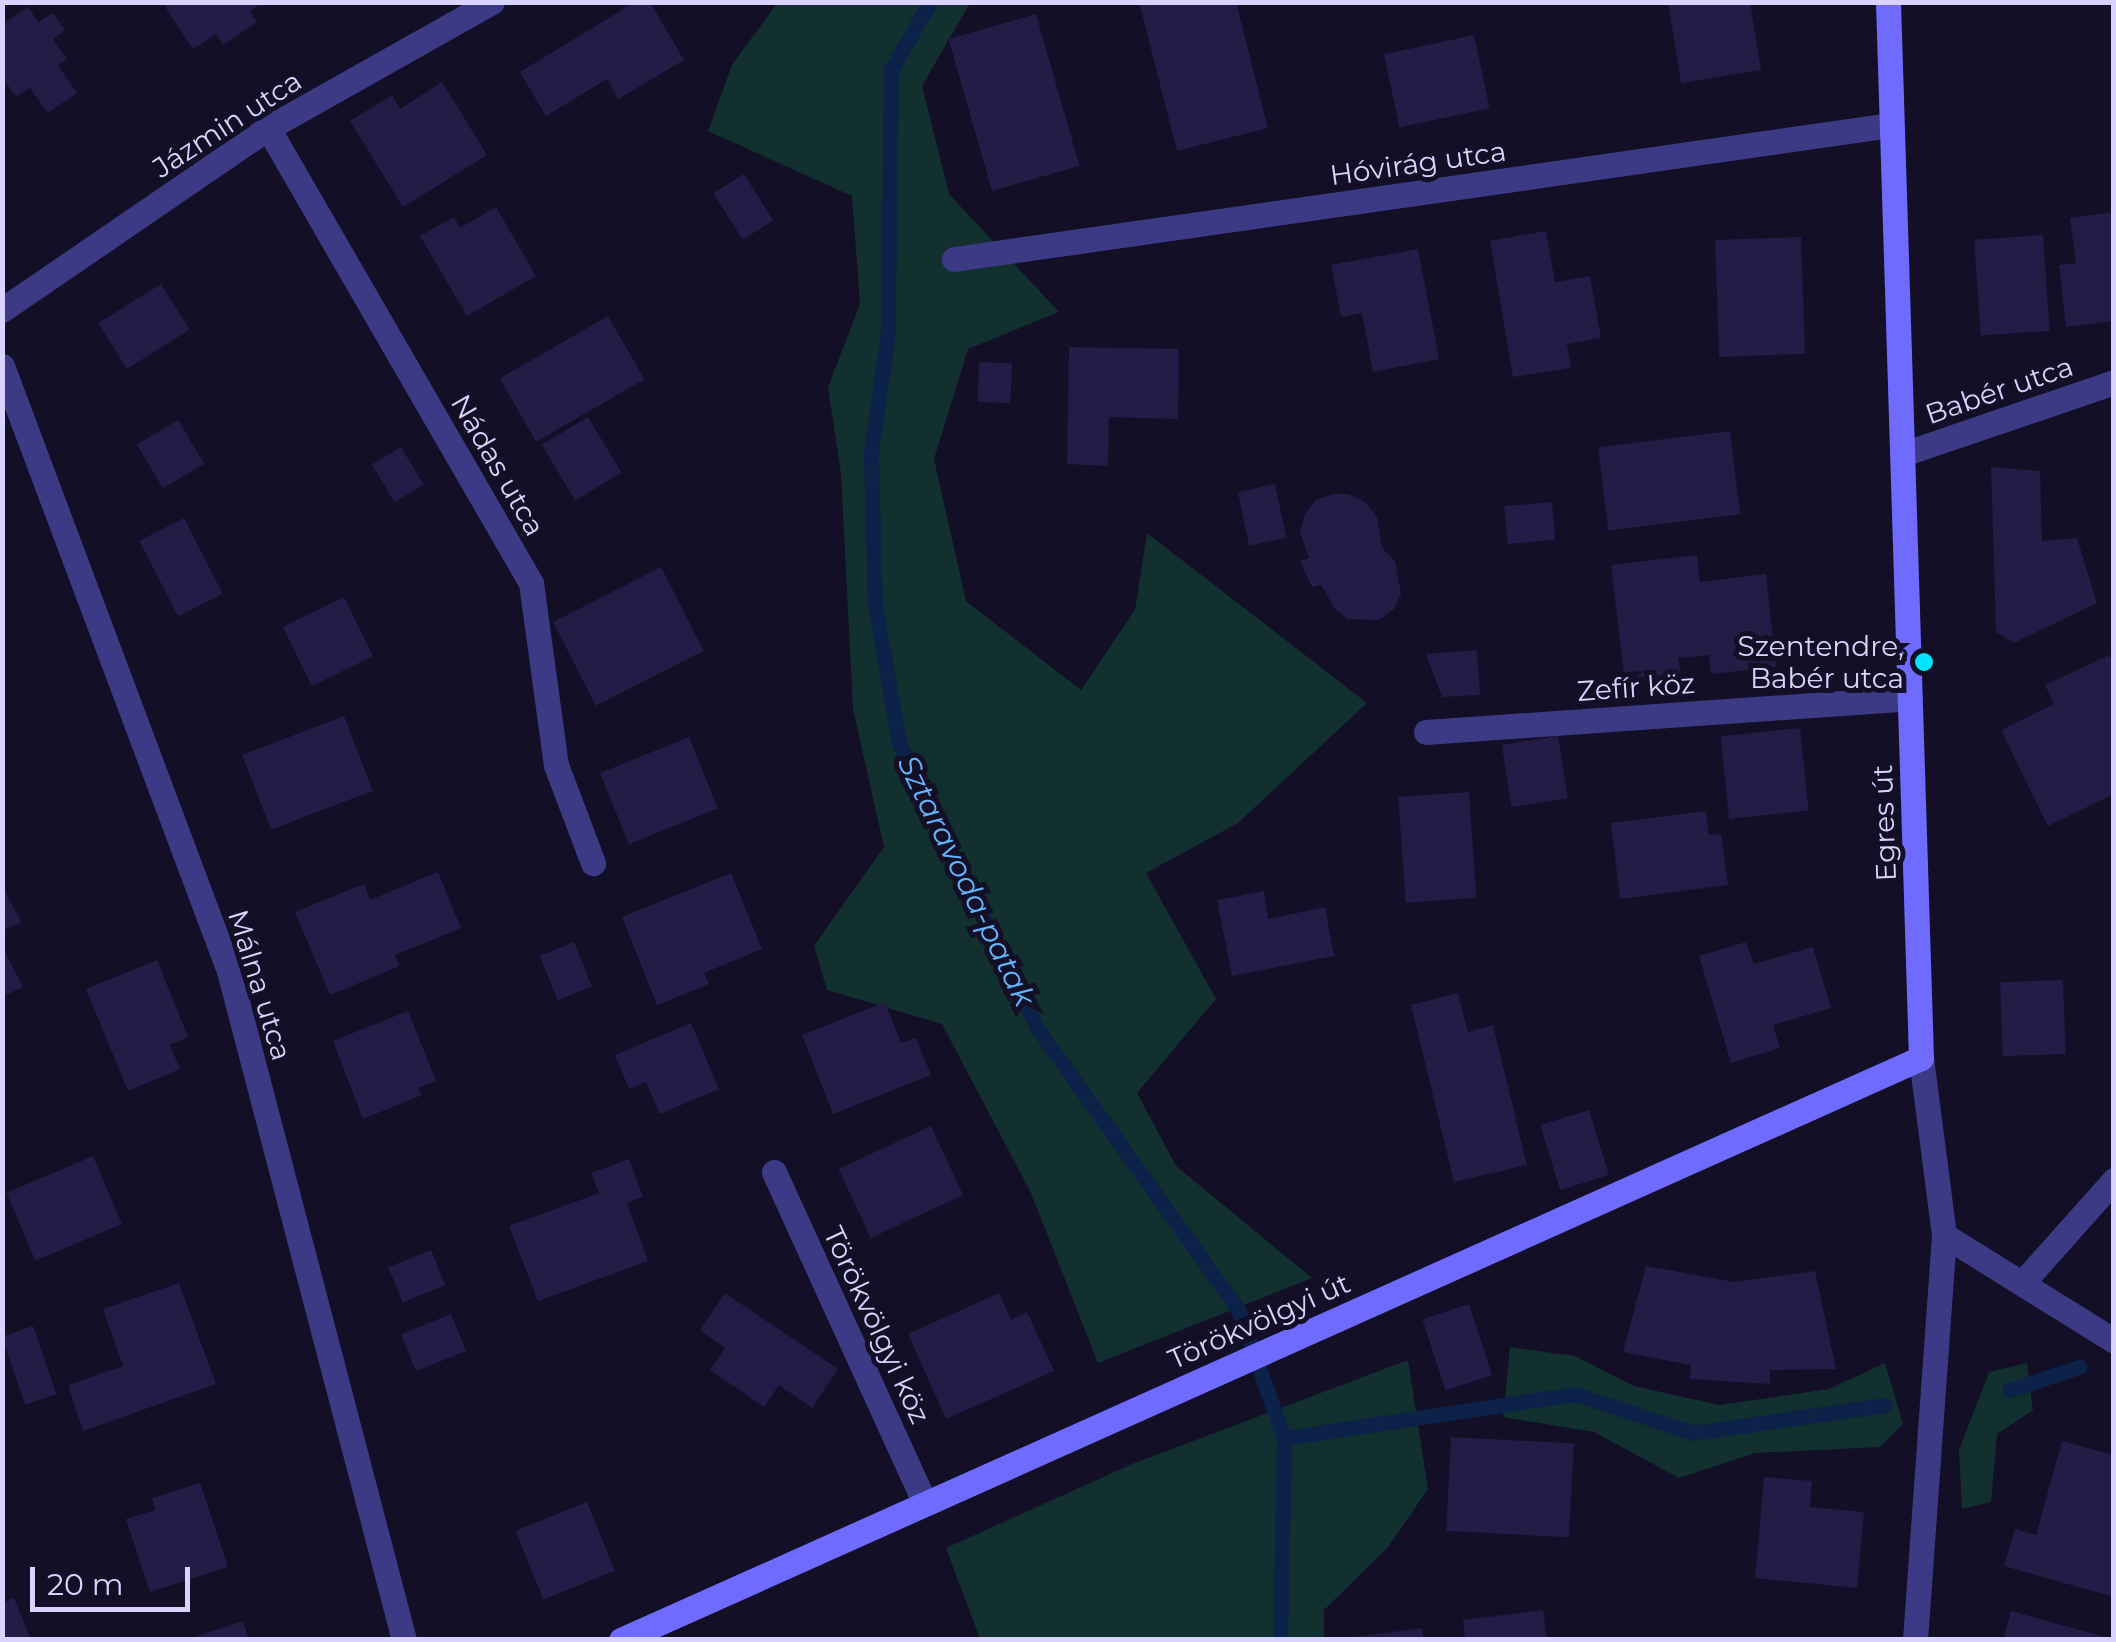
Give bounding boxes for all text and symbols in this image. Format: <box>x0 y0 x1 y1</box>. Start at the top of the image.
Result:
street label: Jázmin utca <box>146 64 308 184</box>
street label: Hóvirág utca <box>1328 134 1508 192</box>
street label: Babér utca <box>1921 349 2077 431</box>
street label: Nádas utca <box>444 388 552 542</box>
place label: Szentendre, Babér utca <box>1737 629 1904 695</box>
marker: Szentendre, Babér utca <box>1913 651 1935 673</box>
street label: Zefír köz <box>1576 666 1696 708</box>
water label: Sztaravoda-patak <box>890 750 1042 1012</box>
street label: Egres út <box>1865 764 1903 882</box>
street label: Málna utca <box>221 906 299 1064</box>
street label: Törökvölgyi köz <box>817 1221 937 1429</box>
street label: Törökvölgyi út <box>1163 1266 1355 1376</box>
scale bar <box>35 1547 195 1609</box>
text: 20 m <box>47 1566 124 1603</box>

